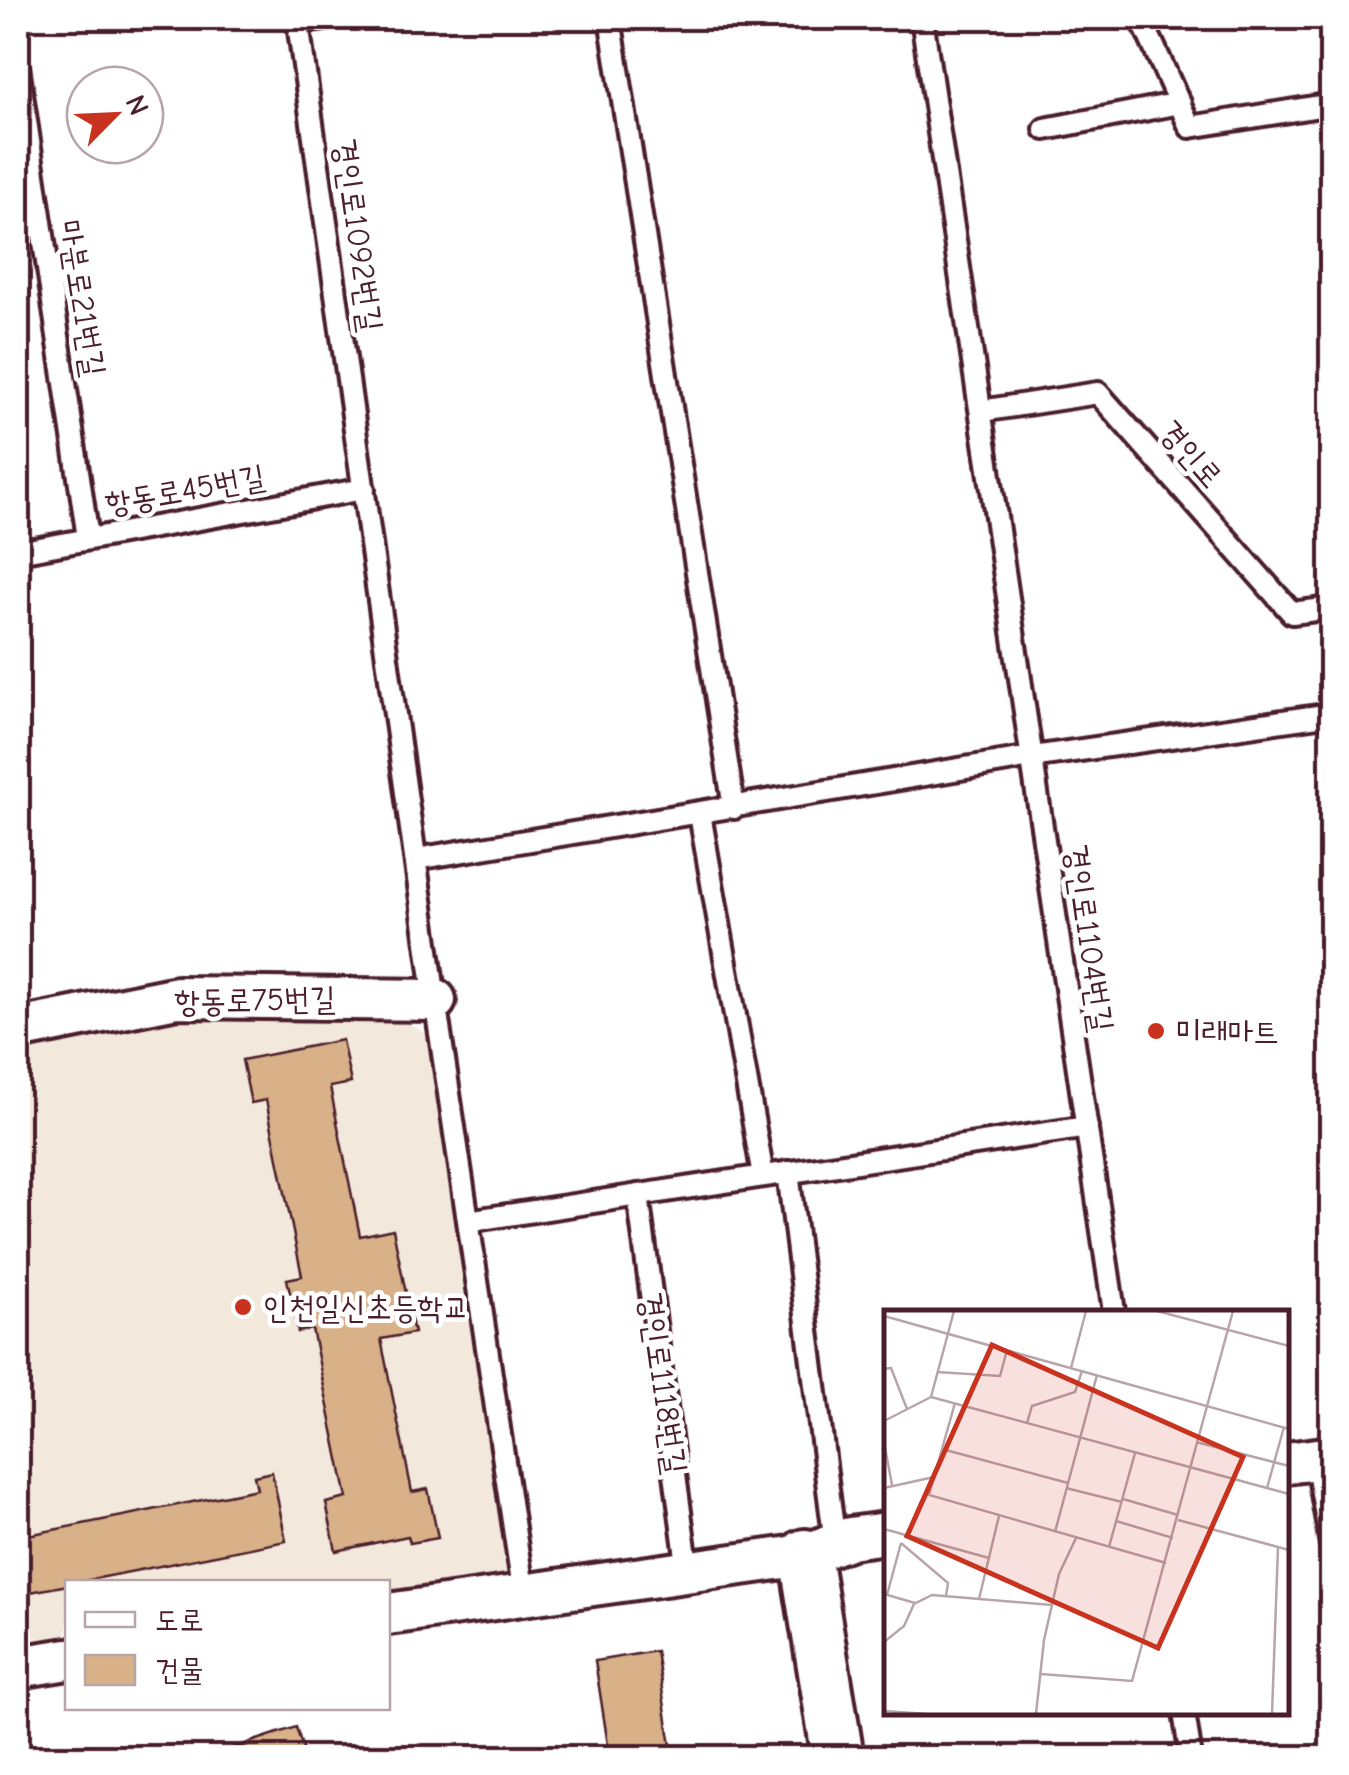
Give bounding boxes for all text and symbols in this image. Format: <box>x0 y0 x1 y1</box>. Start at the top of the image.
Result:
north arrow <box>65 65 165 165</box>
text: N <box>119 90 155 120</box>
street label: 경인로1092번길 <box>326 136 390 334</box>
street label: 마분로21번길 <box>51 217 113 379</box>
street label: 경인로 <box>1152 413 1230 495</box>
street label: 항동로45번길 <box>102 458 268 522</box>
street label: 경인로1104번길 <box>1058 842 1120 1034</box>
street label: 항동로75번길 <box>174 980 336 1020</box>
place label: 미래마트 <box>1176 1013 1279 1050</box>
marker: 미래마트 <box>1145 1020 1167 1042</box>
place label: 인천일신초등학교 <box>263 1289 469 1326</box>
street label: 경인로1118번길 <box>632 1290 694 1476</box>
marker: 인천일신초등학교 <box>232 1296 254 1318</box>
inset map <box>884 1310 1289 1715</box>
legend <box>65 1580 390 1710</box>
text: 도로 <box>155 1603 203 1638</box>
text: 건물 <box>155 1653 203 1688</box>

